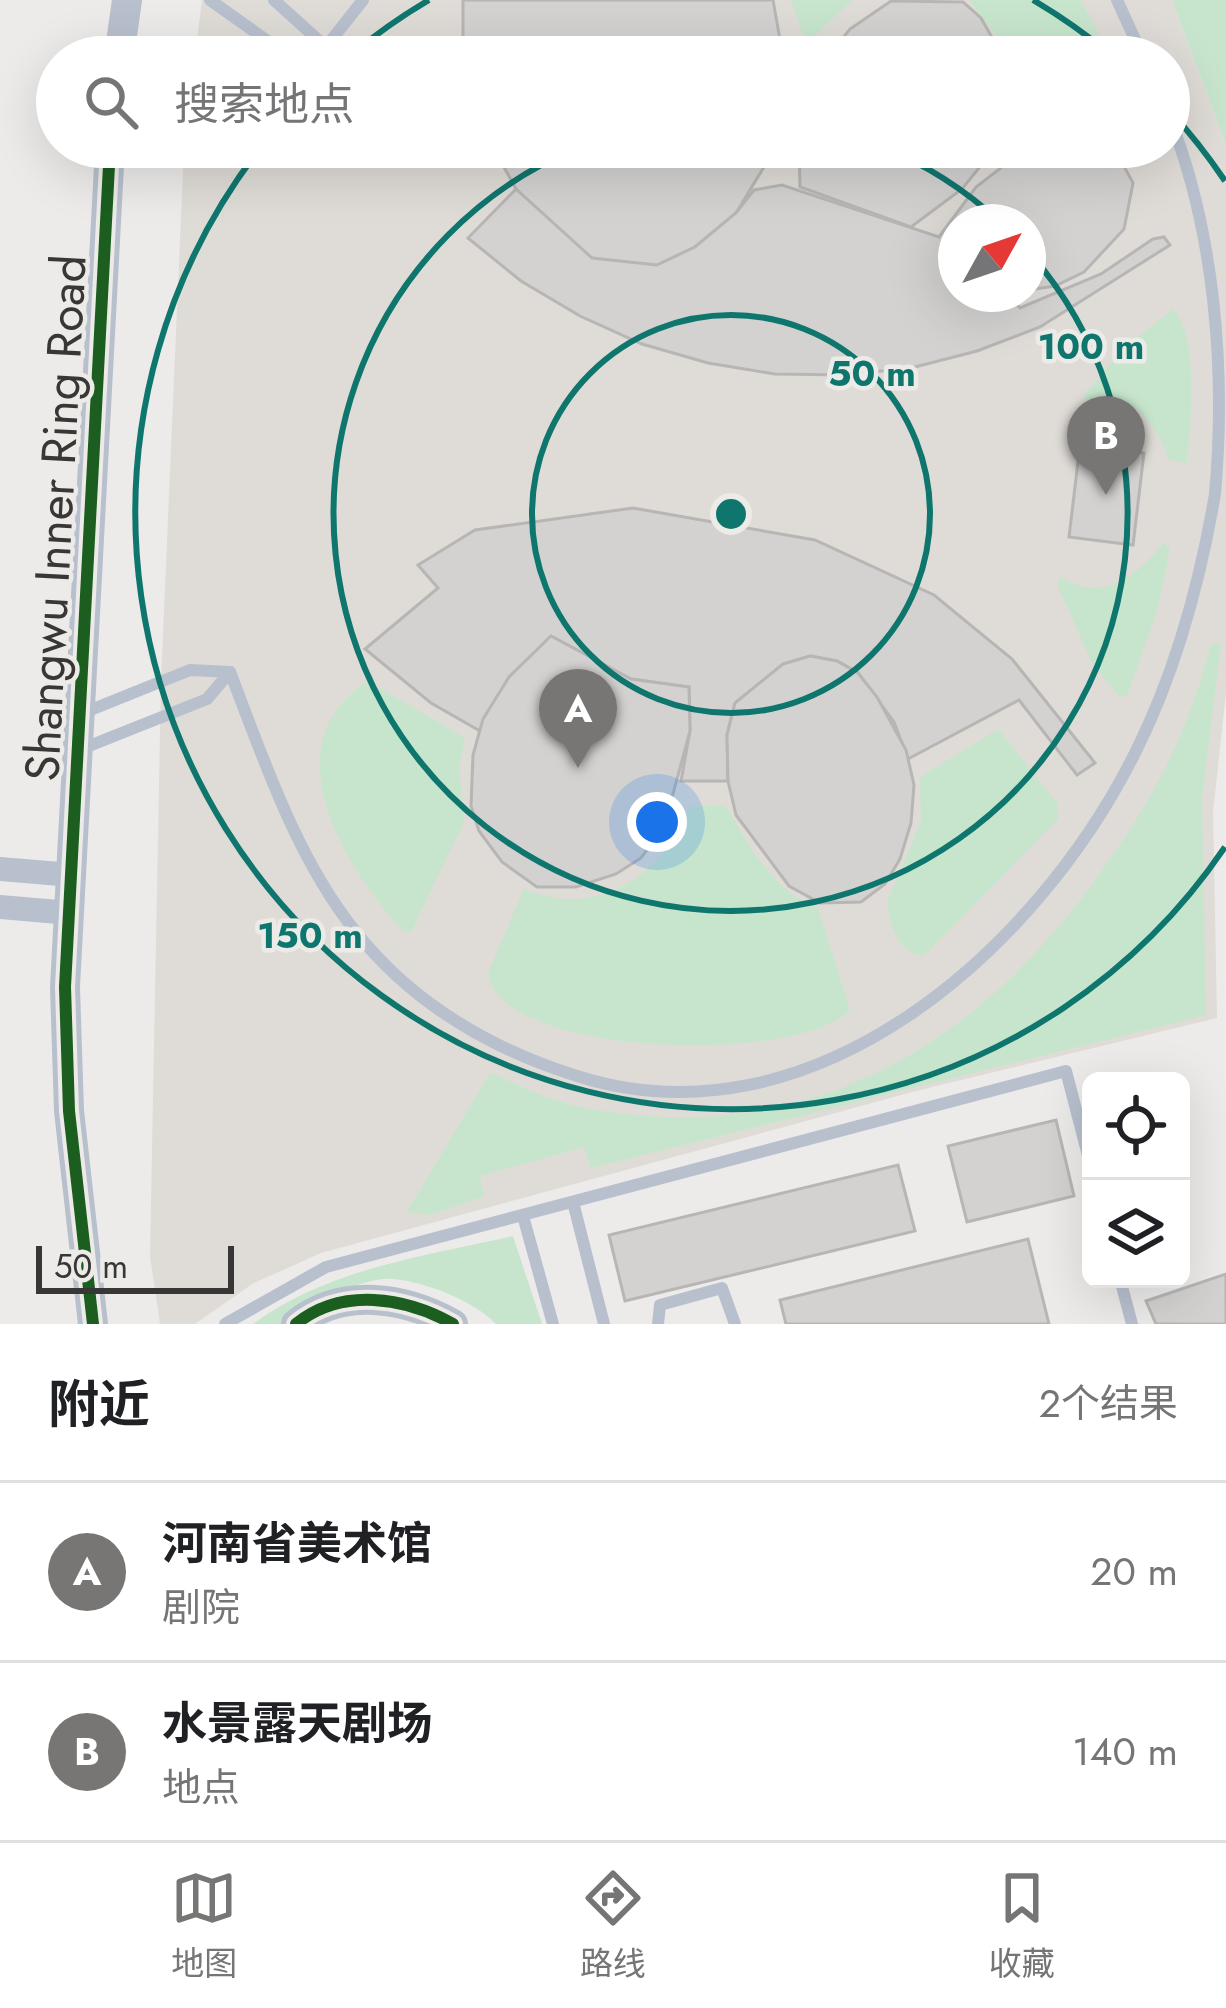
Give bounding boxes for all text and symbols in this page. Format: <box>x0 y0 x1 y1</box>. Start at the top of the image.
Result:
search box <box>36 36 1190 168</box>
icon: search <box>78 69 144 135</box>
text: 搜索地点 <box>174 72 354 137</box>
north arrow <box>938 204 1046 312</box>
street label: Shangwu Inner Ring Road <box>7 253 104 783</box>
text: 100 m <box>1038 320 1144 372</box>
text: 50 m <box>828 347 916 399</box>
pin: B <box>1067 396 1145 495</box>
centre of rings <box>710 493 752 535</box>
pin: A <box>539 669 617 768</box>
your location <box>627 792 687 852</box>
text: 150 m <box>257 909 363 961</box>
map controls <box>1082 1072 1190 1288</box>
button: locate <box>1082 1072 1190 1180</box>
button: layers <box>1082 1180 1190 1288</box>
scale bar <box>36 1240 234 1293</box>
text: 50 m <box>54 1243 128 1290</box>
text: 附近 <box>48 1367 150 1441</box>
text: 2个结果 <box>1039 1375 1178 1432</box>
text: 河南省美术馆 <box>162 1511 432 1576</box>
text: A <box>73 1543 101 1600</box>
text: 20 m <box>1090 1543 1178 1600</box>
text: 剧院 <box>162 1579 240 1636</box>
text: 水景露天剧场 <box>162 1691 432 1756</box>
text: B <box>74 1723 100 1780</box>
text: 140 m <box>1072 1723 1178 1780</box>
text: 地点 <box>162 1759 240 1816</box>
tab: 地图 <box>171 1865 237 1987</box>
tab: 路线 <box>580 1865 646 1987</box>
tab: 收藏 <box>989 1865 1055 1987</box>

